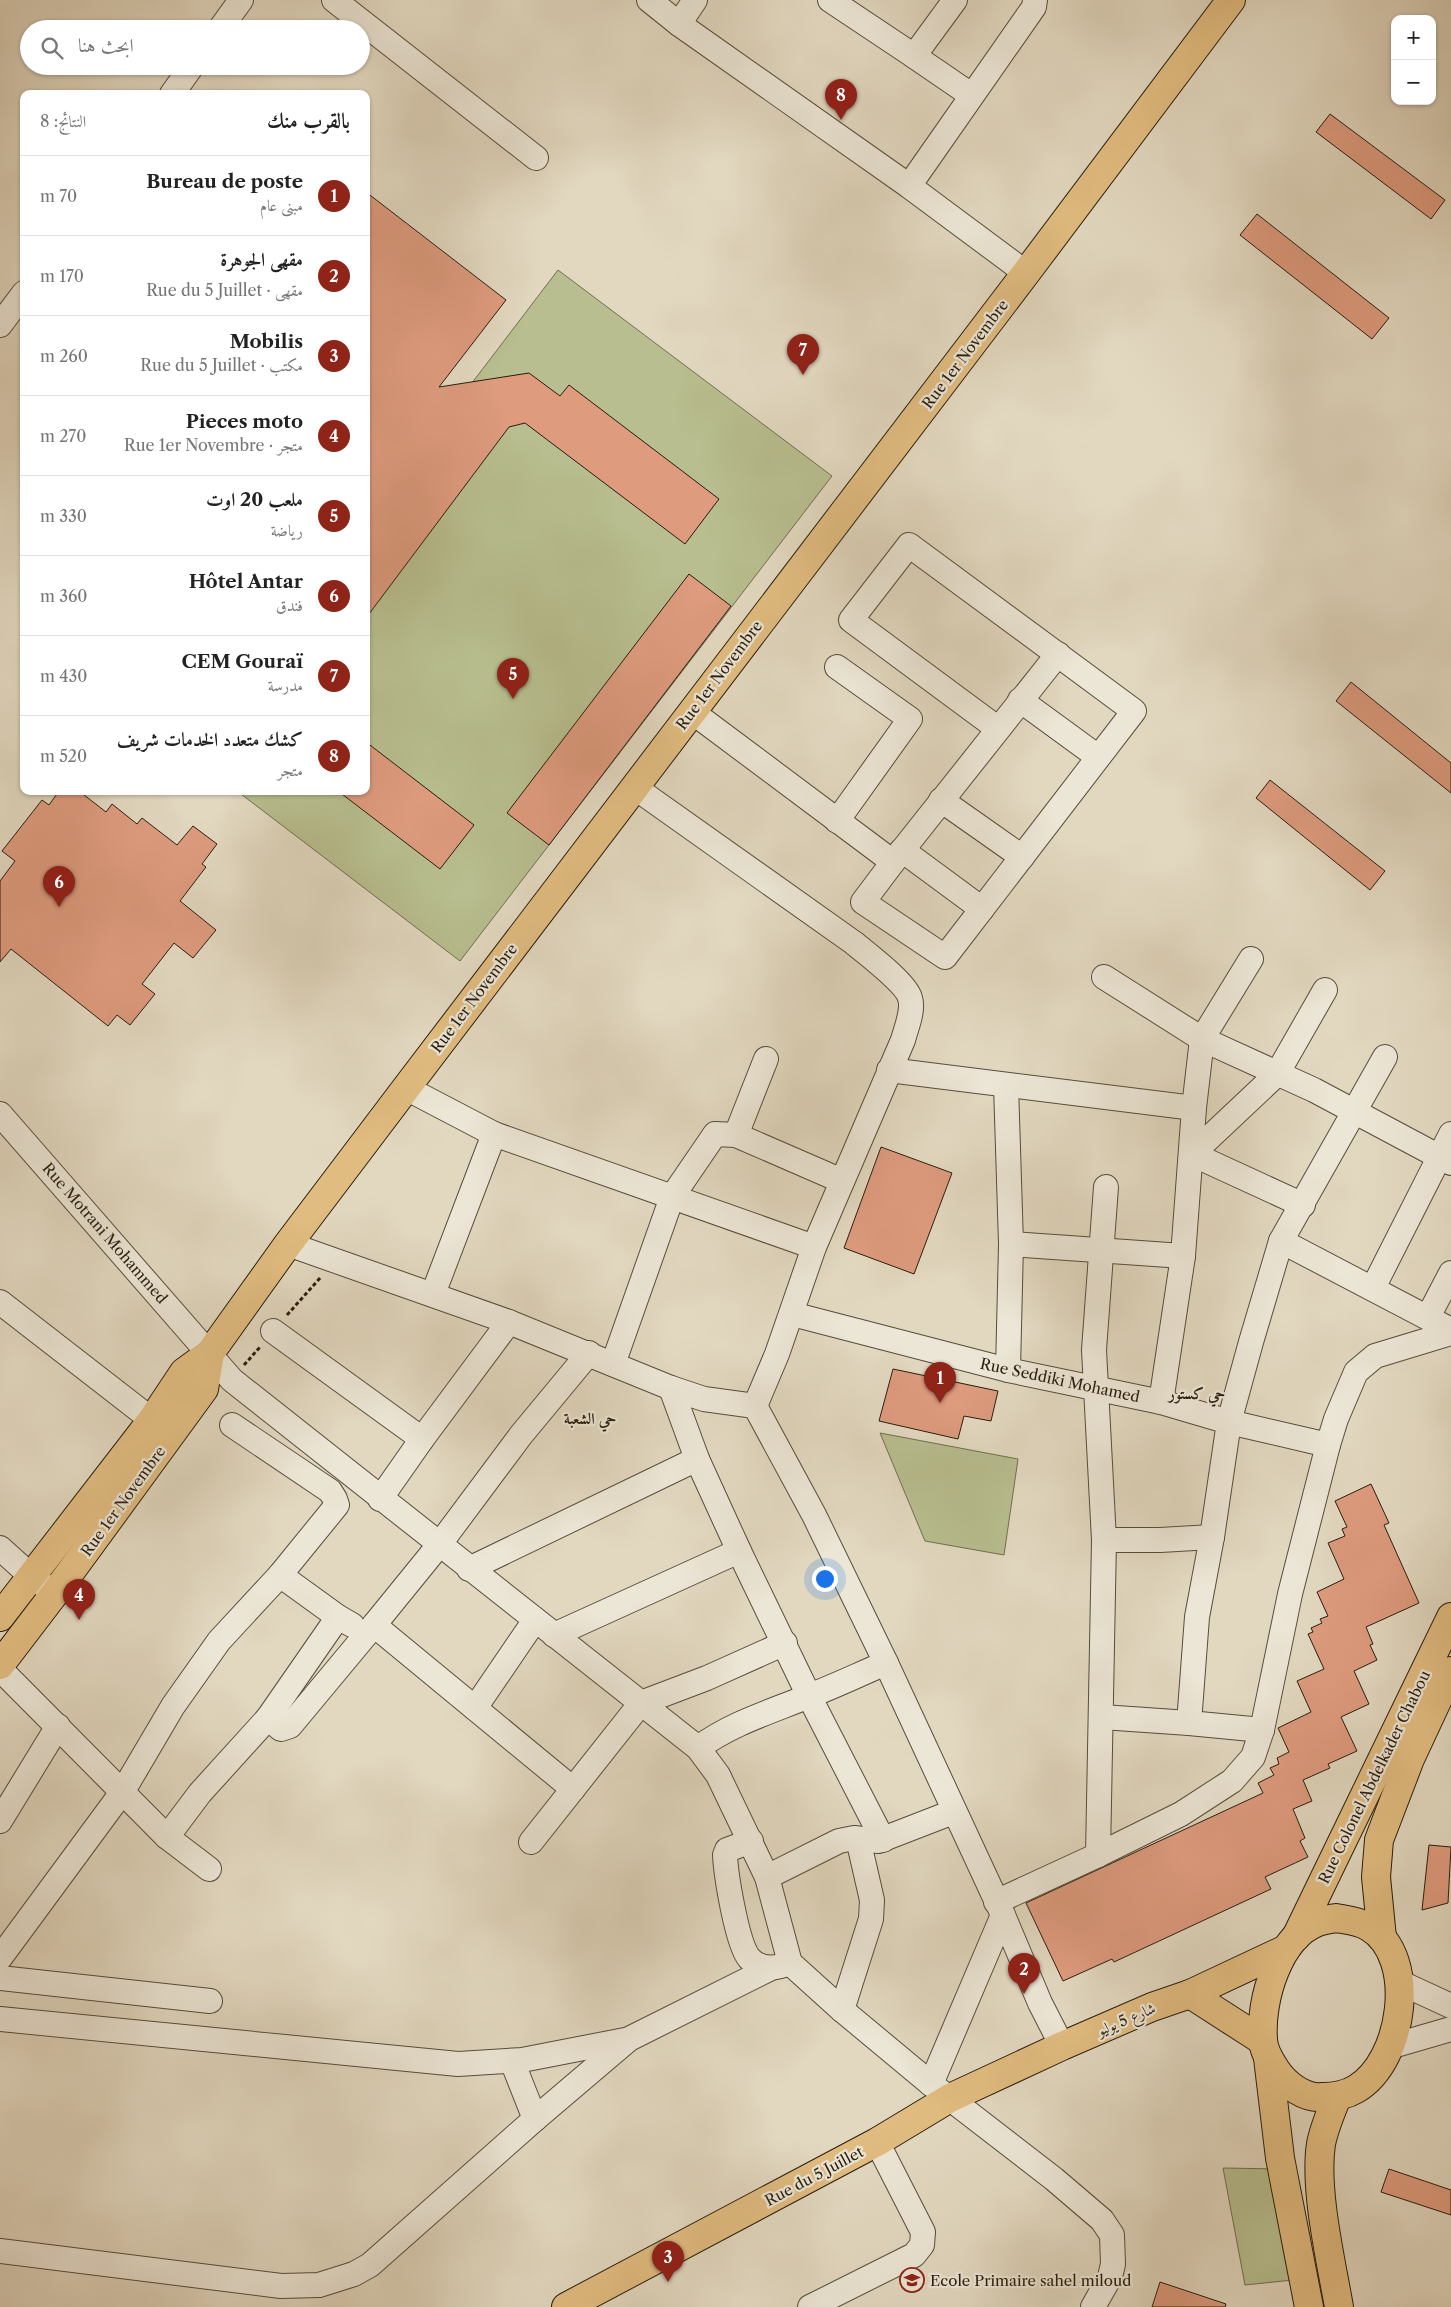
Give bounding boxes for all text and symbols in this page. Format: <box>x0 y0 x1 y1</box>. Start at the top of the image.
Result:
map controls <box>1391 15 1436 105</box>
button: + <box>1391 15 1436 60</box>
search box <box>20 20 370 75</box>
icon: search <box>38 34 66 62</box>
text: ابحث هنا <box>78 34 134 57</box>
button: − <box>1391 60 1436 105</box>
pin: 8 <box>825 79 857 120</box>
text: بالقرب منك <box>267 108 350 133</box>
text: النتائج: 8 <box>40 111 86 131</box>
text: Bureau de poste <box>146 170 303 193</box>
text: 70 m <box>40 186 77 206</box>
text: 1 <box>330 186 338 206</box>
text: مبنى عام <box>260 195 303 215</box>
text: مقهى الجوهرة <box>220 248 303 271</box>
text: 170 m <box>40 266 84 286</box>
text: 2 <box>329 266 339 286</box>
text: مقهى · Rue du 5 Juillet <box>146 280 303 300</box>
street label: Rue 1er Novembre <box>918 296 1012 412</box>
text: Mobilis <box>230 330 303 353</box>
pin: 7 <box>787 334 819 375</box>
text: 260 m <box>40 346 88 366</box>
text: 3 <box>329 346 339 366</box>
text: مكتب · Rue du 5 Juillet <box>140 355 303 375</box>
text: Pieces moto <box>186 410 303 433</box>
text: 270 m <box>40 426 86 446</box>
text: 4 <box>329 426 339 446</box>
text: متجر · Rue 1er Novembre <box>124 435 303 455</box>
text: ملعب 20 اوت <box>206 488 303 511</box>
text: 330 m <box>40 506 87 526</box>
text: 5 <box>330 506 338 526</box>
text: رياضة <box>271 520 303 540</box>
text: Hôtel Antar <box>189 570 303 593</box>
text: 360 m <box>40 586 88 606</box>
text: 6 <box>329 586 339 606</box>
text: فندق <box>276 595 303 615</box>
street label: Rue 1er Novembre <box>672 617 766 733</box>
text: CEM Gouraï <box>181 650 303 673</box>
pin: 5 <box>497 658 529 699</box>
text: 430 m <box>40 666 87 686</box>
text: 7 <box>330 666 338 686</box>
text: مدرسة <box>268 675 303 695</box>
text: كشك متعدد الخدمات شريف <box>117 728 303 751</box>
text: 520 m <box>40 746 87 766</box>
text: 8 <box>329 746 339 766</box>
text: متجر <box>278 760 303 780</box>
pin: 6 <box>43 866 75 907</box>
street label: Rue 1er Novembre <box>427 940 521 1056</box>
street label: Rue Motrani Mohammed <box>39 1159 171 1307</box>
street label: Rue Seddiki Mohamed <box>978 1354 1142 1406</box>
pin: 1 <box>924 1362 956 1403</box>
district label: حي كستور <box>1167 1383 1226 1407</box>
district label: حي الشعبة <box>564 1408 616 1432</box>
street label: Rue 1er Novembre <box>77 1442 169 1560</box>
your location <box>812 1566 838 1592</box>
pin: 4 <box>63 1579 95 1620</box>
street label: Rue Colonel Abdelkader Chabou <box>1314 1667 1434 1887</box>
pin: 2 <box>1008 1953 1040 1994</box>
street label: شارع 5 يوليو <box>1092 1998 1160 2044</box>
street label: Rue du 5 Juillet <box>762 2142 867 2210</box>
pin: 3 <box>652 2241 684 2282</box>
school or university icon: Ecole Primaire sahel miloud <box>899 2267 925 2293</box>
place label: Ecole Primaire sahel miloud <box>930 2271 1131 2290</box>

